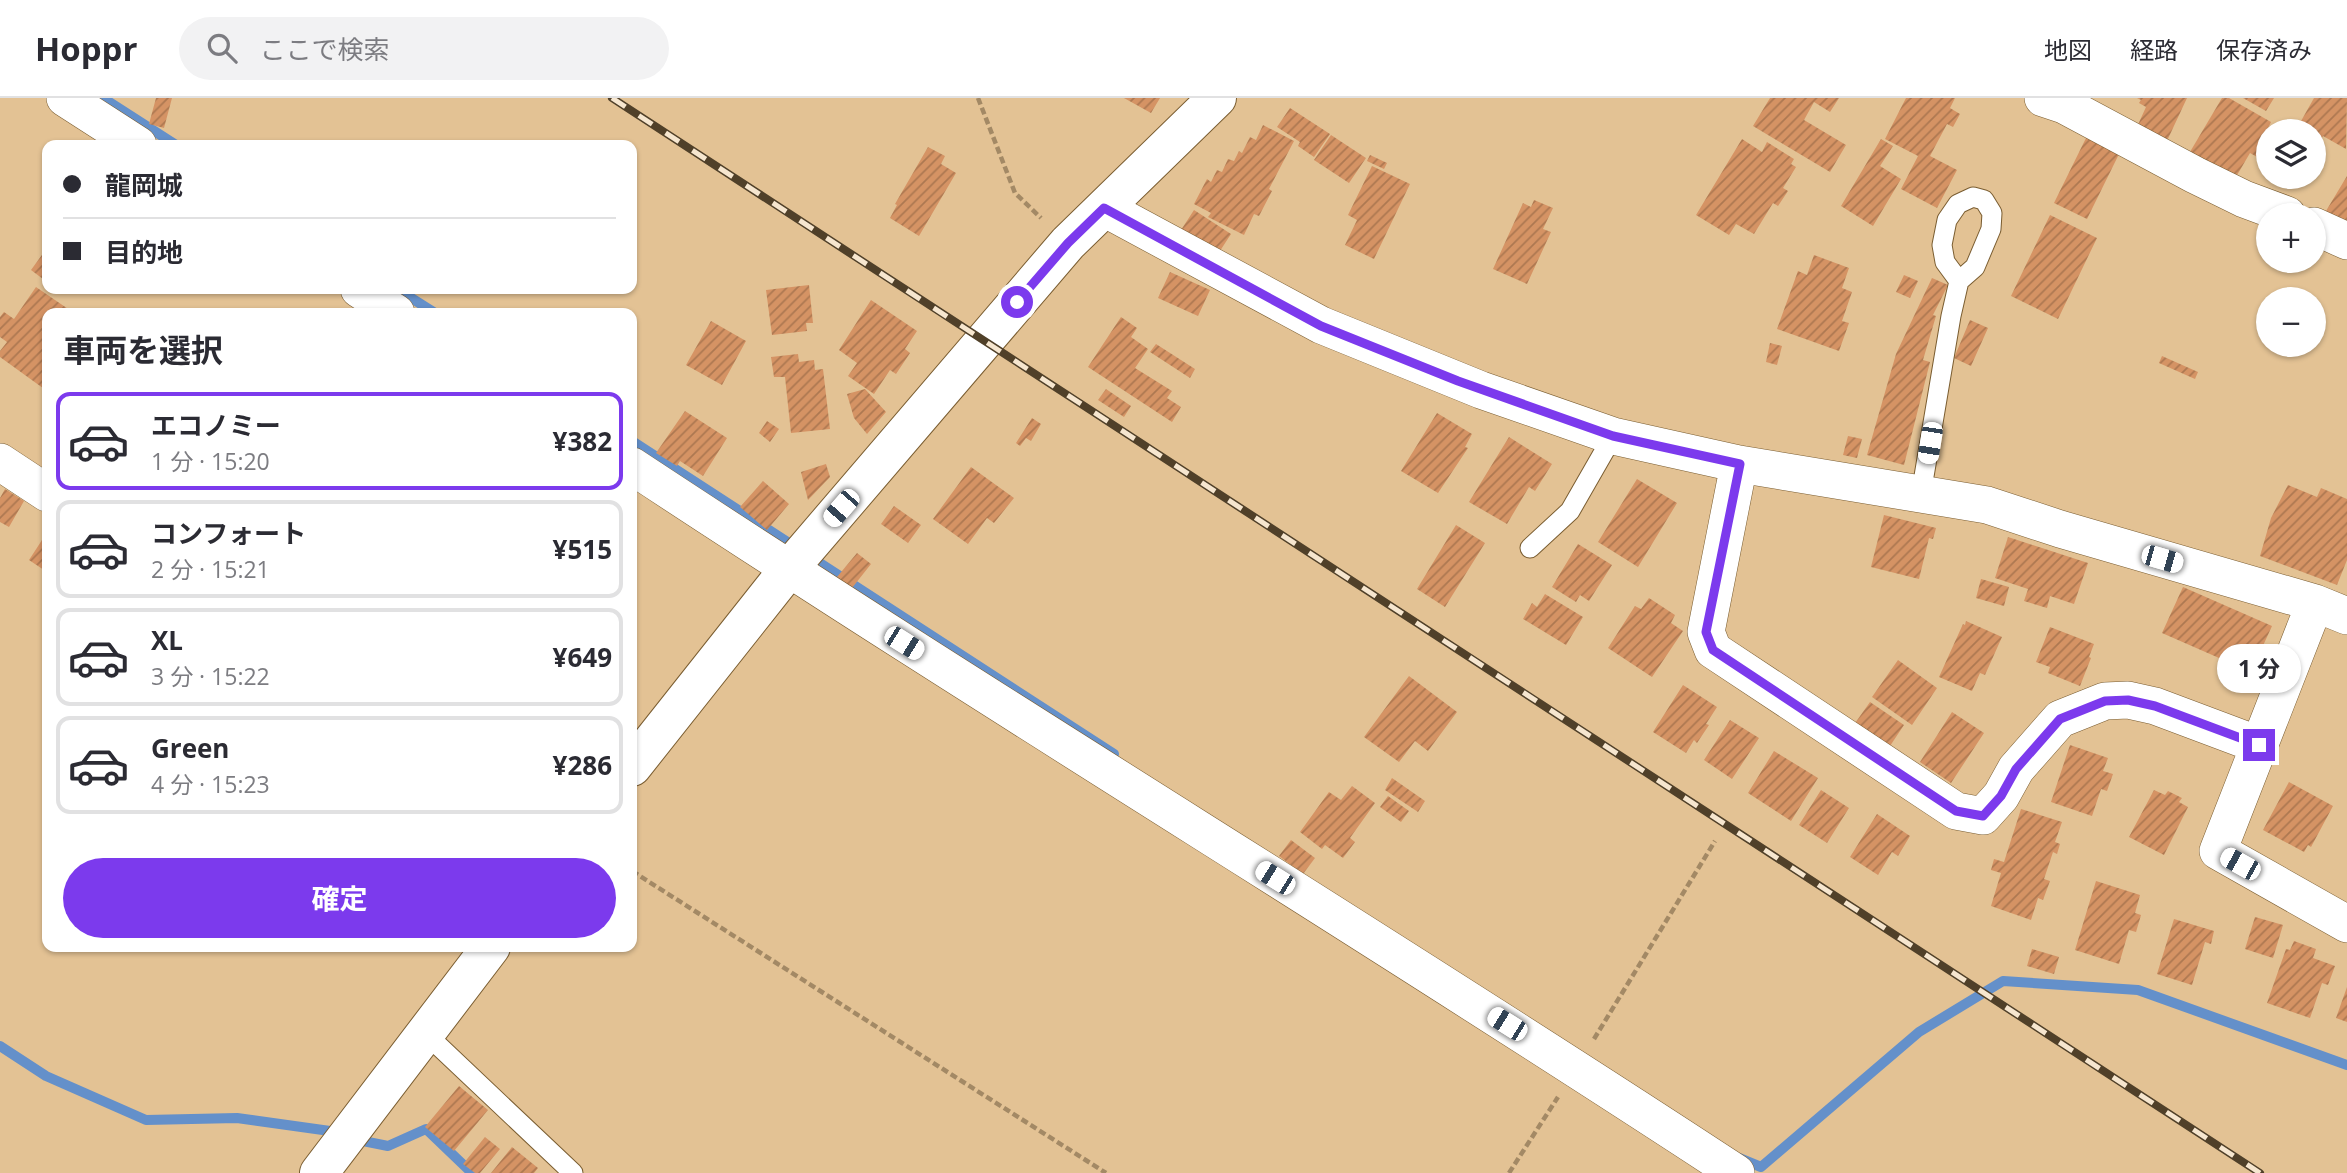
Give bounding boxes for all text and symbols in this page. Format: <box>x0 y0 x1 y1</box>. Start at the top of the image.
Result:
search box <box>179 17 669 80</box>
text: Hoppr <box>35 26 137 71</box>
icon: search <box>203 29 241 67</box>
text: ここで検索 <box>259 31 389 67</box>
text: 地図 <box>2044 33 2092 66</box>
text: 経路 <box>2130 33 2178 66</box>
text: 保存済み <box>2216 33 2312 66</box>
map controls <box>2256 119 2326 357</box>
button: layers <box>2256 119 2326 189</box>
text: 龍岡城 <box>105 167 183 203</box>
button: + <box>2256 203 2326 273</box>
text: 目的地 <box>105 234 183 270</box>
route start <box>1001 286 1033 318</box>
button: − <box>2256 287 2326 357</box>
text: 車両を選択 <box>63 328 223 371</box>
text: エコノミー <box>151 407 281 443</box>
icon: car <box>67 410 130 473</box>
car <box>1917 421 1944 465</box>
text: ¥382 <box>553 423 612 459</box>
text: 1 分 · 15:20 <box>151 445 270 477</box>
car <box>820 485 863 531</box>
text: コンフォート <box>151 515 306 551</box>
icon: car <box>67 518 130 581</box>
text: ¥515 <box>553 531 612 567</box>
car <box>2139 543 2186 575</box>
text: 2 分 · 15:21 <box>151 553 270 585</box>
text: XL <box>151 622 183 658</box>
car <box>881 623 928 663</box>
icon: car <box>67 626 130 689</box>
text: ¥649 <box>553 639 612 675</box>
callout: 1 分 <box>2217 644 2301 692</box>
text: 1 分 <box>2238 652 2280 684</box>
text: 3 分 · 15:22 <box>151 660 270 692</box>
route end <box>2243 729 2275 761</box>
text: Green <box>151 730 229 766</box>
icon: car <box>67 734 130 797</box>
text: ¥286 <box>553 747 612 783</box>
text: 4 分 · 15:23 <box>151 768 270 800</box>
car <box>2217 845 2264 883</box>
button: 確定 <box>63 858 616 938</box>
car <box>1252 858 1299 898</box>
car <box>1484 1004 1531 1044</box>

